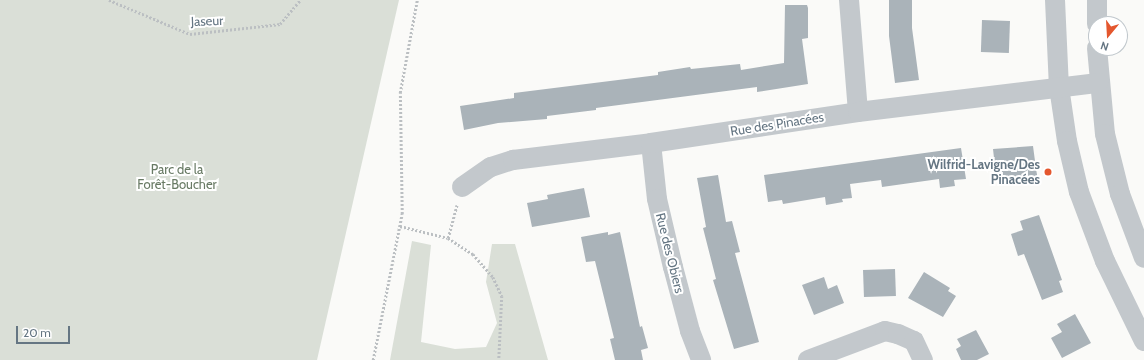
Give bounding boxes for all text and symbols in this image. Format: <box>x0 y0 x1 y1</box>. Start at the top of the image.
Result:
street label: Jaseur <box>191 13 223 29</box>
north arrow <box>1088 16 1128 56</box>
text: N <box>1099 39 1110 54</box>
street label: Rue des Pinacées <box>729 109 825 139</box>
place label: Wilfrid-Lavigne/Des Pinacées <box>928 157 1040 188</box>
park label: Parc de la Forêt-Boucher <box>137 162 217 193</box>
marker: Wilfrid-Lavigne/Des Pinacées <box>1043 167 1053 177</box>
street label: Rue des Obiers <box>652 211 688 295</box>
scale bar <box>18 318 72 344</box>
text: 20 m <box>23 325 51 340</box>

